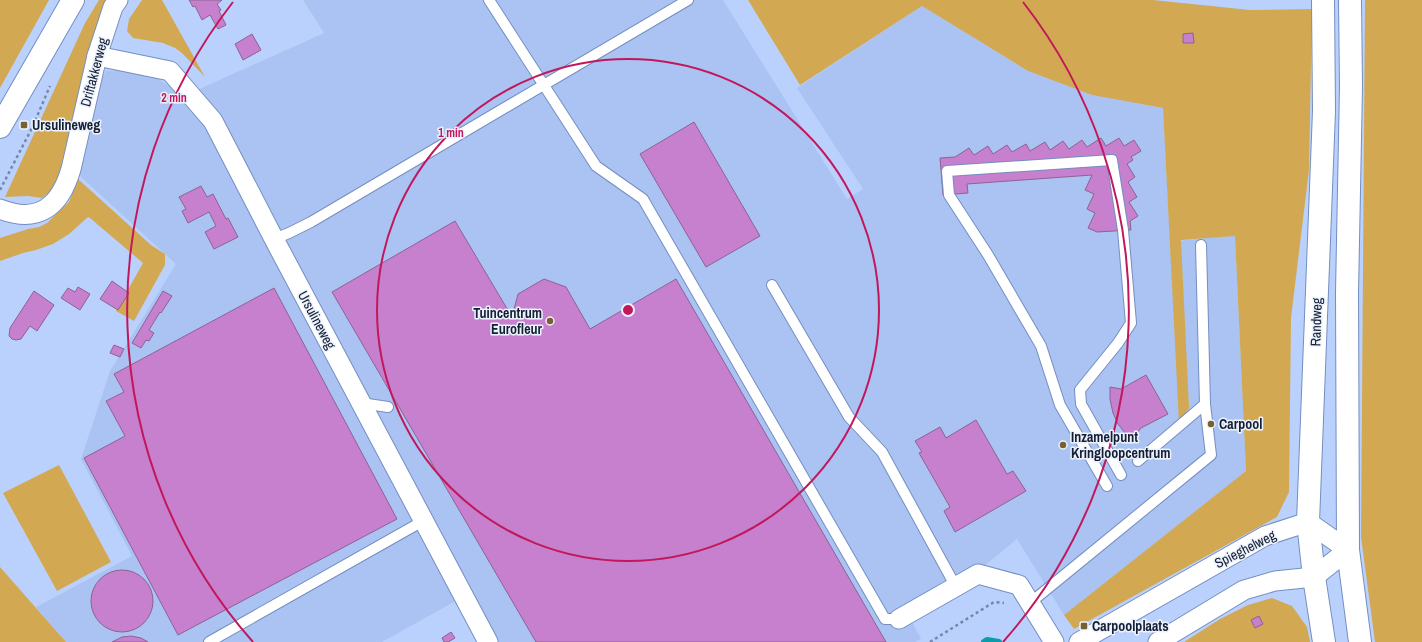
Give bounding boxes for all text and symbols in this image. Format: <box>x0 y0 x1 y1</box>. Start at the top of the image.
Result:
street label: Driftakkerweg <box>76 35 112 109</box>
text: 2 min <box>161 90 187 106</box>
place label: Ursulineweg <box>32 116 100 134</box>
marker: Ursulineweg <box>19 120 29 130</box>
text: 1 min <box>438 125 464 141</box>
street label: Ursulineweg <box>294 288 340 353</box>
street label: Randweg <box>1306 297 1326 347</box>
centre of rings <box>621 303 635 317</box>
place label: Tuincentrum Eurofleur <box>473 304 543 338</box>
marker: Tuincentrum Eurofleur <box>545 316 555 326</box>
place label: Carpool <box>1219 415 1262 433</box>
marker: Carpool <box>1206 419 1216 429</box>
place label: Inzamelpunt Kringloopcentrum <box>1071 428 1171 462</box>
marker: Inzamelpunt Kringloopcentrum <box>1058 440 1068 450</box>
street label: Spieghelweg <box>1211 526 1279 572</box>
place label: Carpoolplaats <box>1092 617 1169 635</box>
marker: Carpoolplaats <box>1079 621 1089 631</box>

